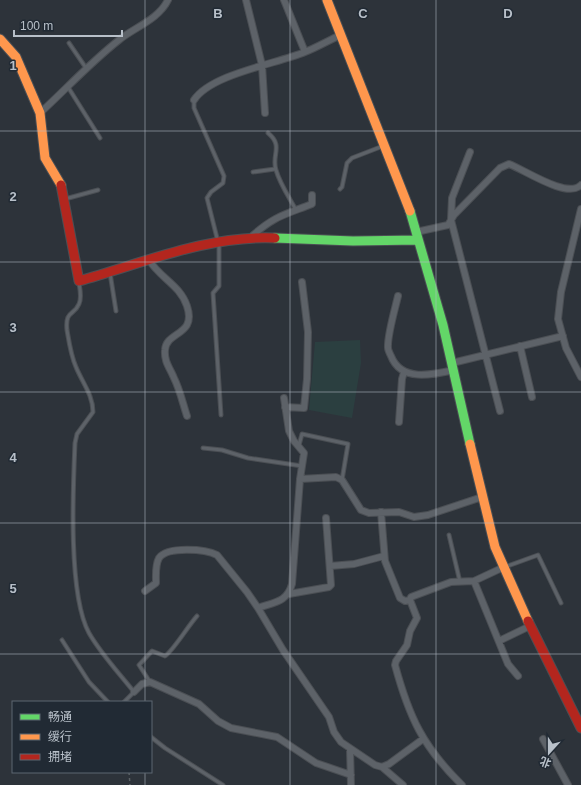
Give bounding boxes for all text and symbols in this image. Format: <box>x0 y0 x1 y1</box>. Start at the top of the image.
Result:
text: B <box>213 6 223 21</box>
text: C <box>358 6 368 21</box>
text: D <box>503 6 513 21</box>
scale bar <box>14 12 122 38</box>
text: 100 m <box>20 19 53 33</box>
text: 1 <box>9 58 17 73</box>
text: 2 <box>9 189 17 204</box>
text: 3 <box>9 320 17 335</box>
text: 4 <box>9 450 17 465</box>
text: 5 <box>9 581 17 596</box>
legend <box>12 701 152 773</box>
text: 畅通 <box>48 710 72 724</box>
text: 缓行 <box>48 730 72 744</box>
north arrow <box>529 733 569 773</box>
text: 拥堵 <box>48 750 72 764</box>
text: 北 <box>538 755 553 770</box>

